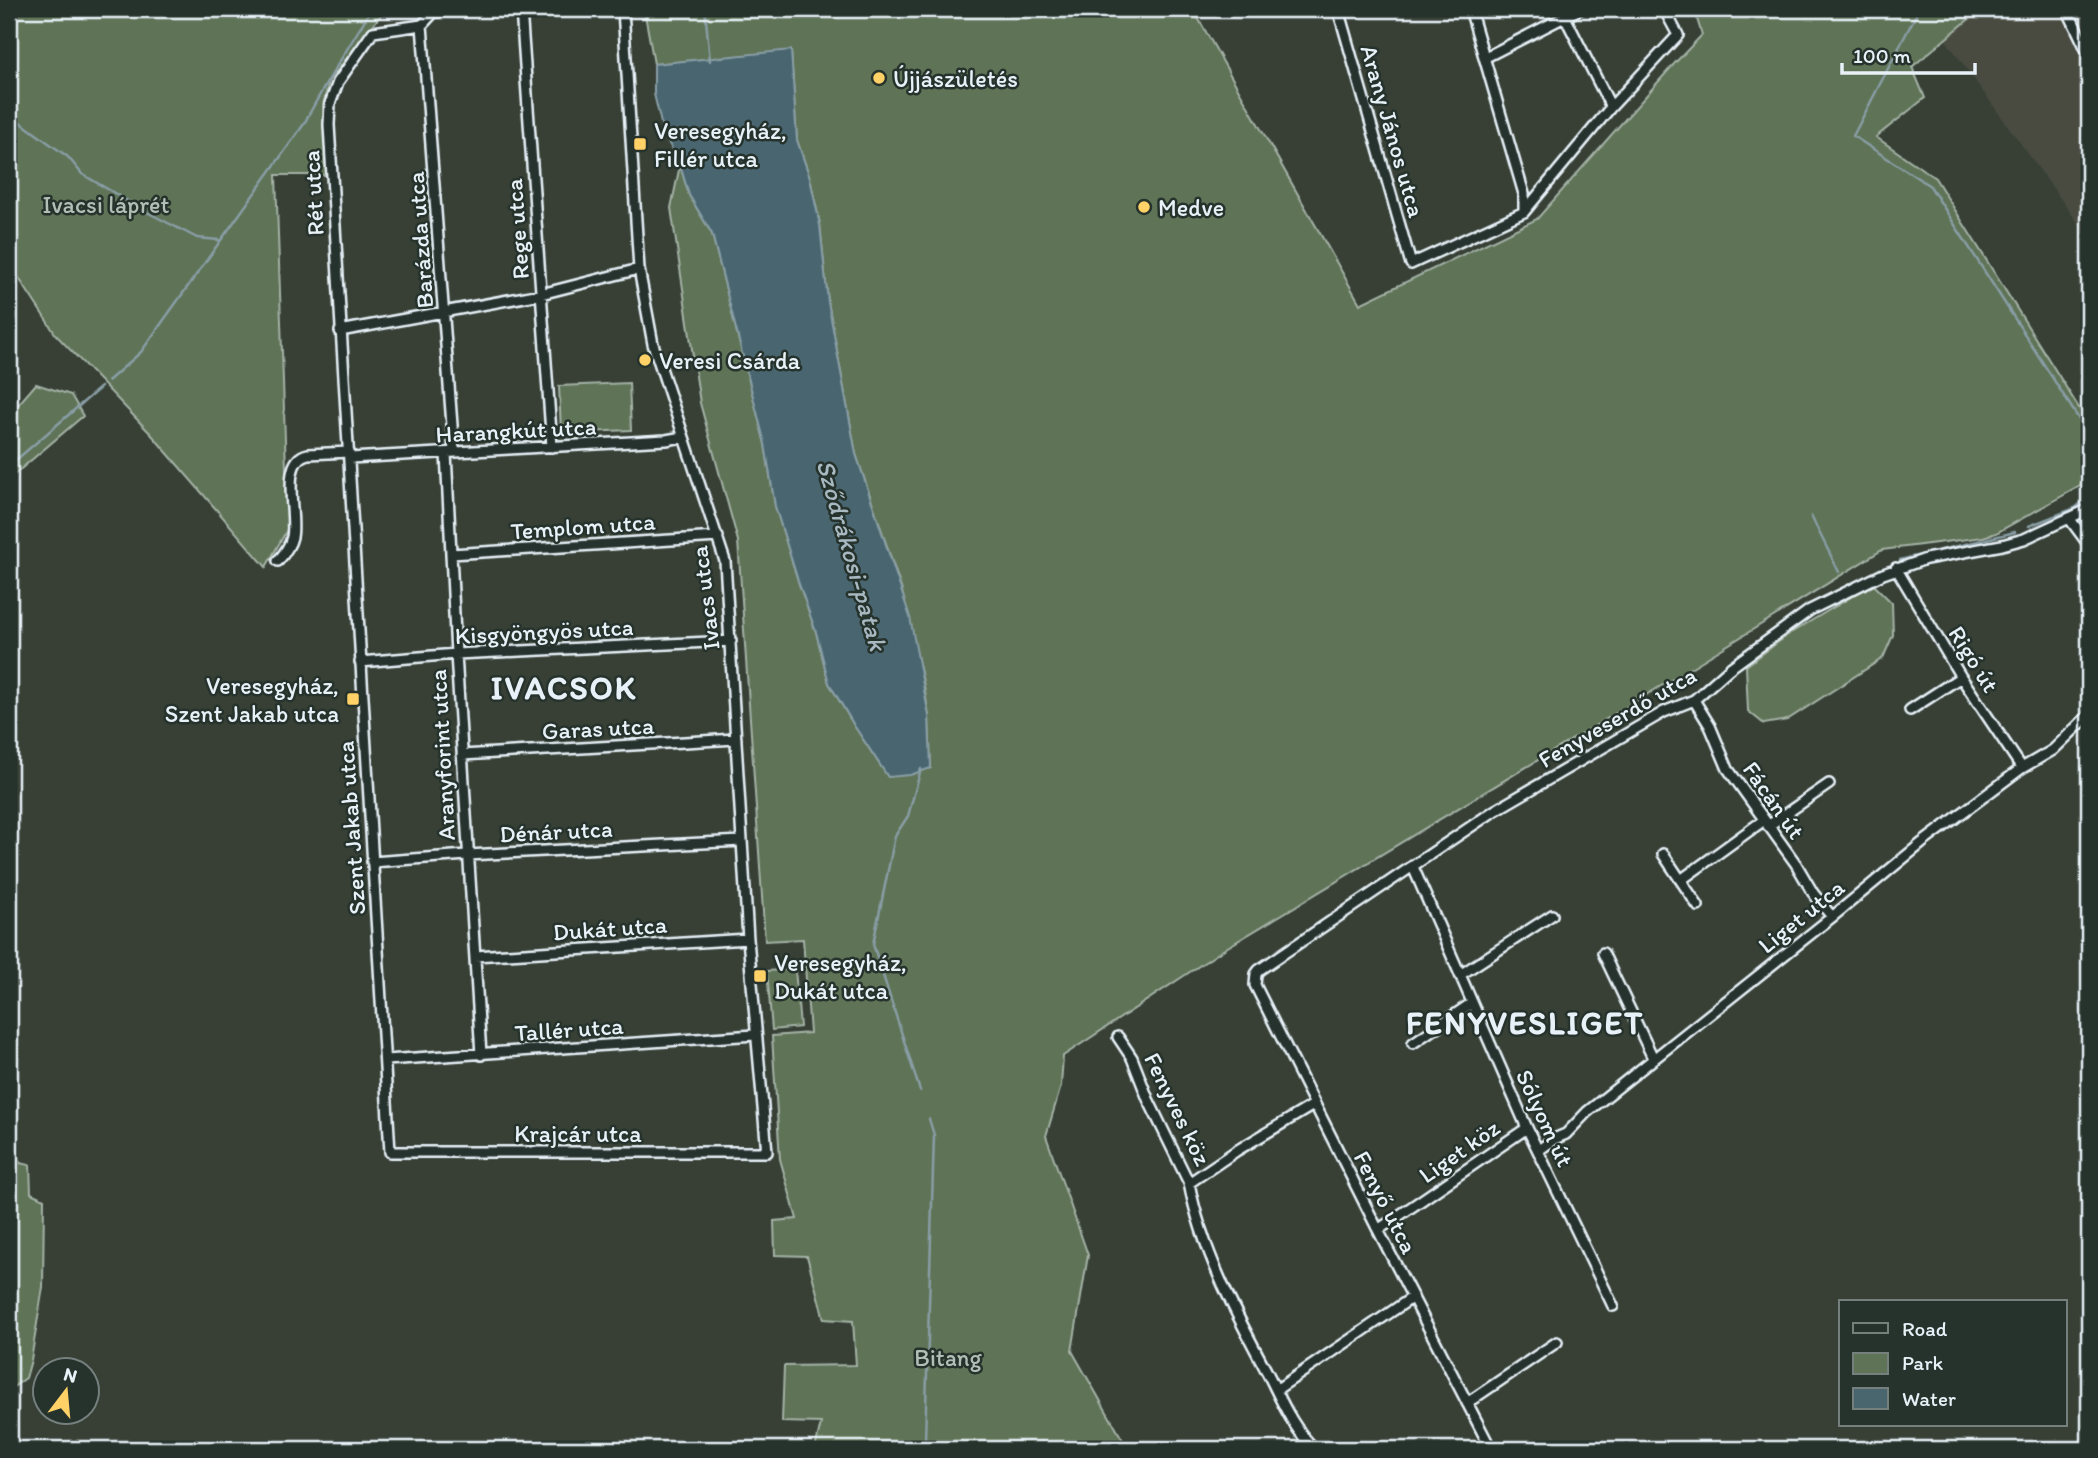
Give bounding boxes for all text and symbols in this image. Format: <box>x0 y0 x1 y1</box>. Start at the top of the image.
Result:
scale bar <box>1842 32 1976 76</box>
street label: Arany János utca <box>1354 41 1432 221</box>
text: 100 m <box>1853 43 1911 68</box>
place label: Újjászületés <box>893 64 1018 93</box>
marker: Újjászületés <box>871 70 887 86</box>
place label: Veresegyház, Fillér utca <box>654 116 787 173</box>
marker: Veresegyház, Fillér utca <box>632 136 648 152</box>
street label: Rét utca <box>296 149 330 236</box>
street label: Barázda utca <box>401 170 439 309</box>
street label: Rege utca <box>499 177 535 280</box>
park label: Ivacsi láprét <box>43 190 169 219</box>
place label: Medve <box>1158 193 1224 222</box>
marker: Medve <box>1136 199 1152 215</box>
place label: Veresi Csárda <box>659 346 801 375</box>
marker: Veresi Csárda <box>637 352 653 368</box>
street label: Harangkút utca <box>435 411 597 449</box>
water label: Sződrákosi-patak <box>809 456 895 656</box>
street label: Templom utca <box>510 506 657 546</box>
street label: Ivacs utca <box>684 544 726 652</box>
street label: Kisgyöngyös utca <box>454 612 634 650</box>
street label: Rigó út <box>1942 620 2006 698</box>
street label: Fenyveserdő utca <box>1533 660 1701 774</box>
street label: Aranyforint utca <box>423 669 461 841</box>
district label: IVACSOK <box>491 669 637 707</box>
place label: Veresegyház, Szent Jakab utca <box>165 671 339 728</box>
marker: Veresegyház, Szent Jakab utca <box>345 691 361 707</box>
street label: Garas utca <box>541 711 655 745</box>
street label: Szent Jakab utca <box>330 740 372 916</box>
street label: Fácán út <box>1737 756 1811 844</box>
street label: Dénár utca <box>499 814 613 848</box>
street label: Liget utca <box>1752 872 1850 960</box>
street label: Dukát utca <box>552 910 669 946</box>
place label: Veresegyház, Dukát utca <box>774 948 907 1005</box>
marker: Veresegyház, Dukát utca <box>752 968 768 984</box>
district label: FENYVESLIGET <box>1406 1004 1644 1042</box>
street label: Tallér utca <box>514 1011 625 1047</box>
street label: Fenyves köz <box>1138 1048 1218 1170</box>
street label: Sólyom út <box>1510 1065 1580 1171</box>
street label: Liget köz <box>1413 1113 1505 1189</box>
street label: Krajcár utca <box>514 1119 642 1148</box>
street label: Fenyő utca <box>1348 1146 1424 1259</box>
legend <box>1839 1300 2066 1426</box>
text: Road <box>1902 1316 1948 1341</box>
park label: Bitang <box>914 1343 982 1372</box>
text: Park <box>1902 1350 1944 1375</box>
north arrow <box>32 1356 102 1426</box>
text: N <box>61 1362 80 1388</box>
text: Water <box>1902 1386 1956 1411</box>

